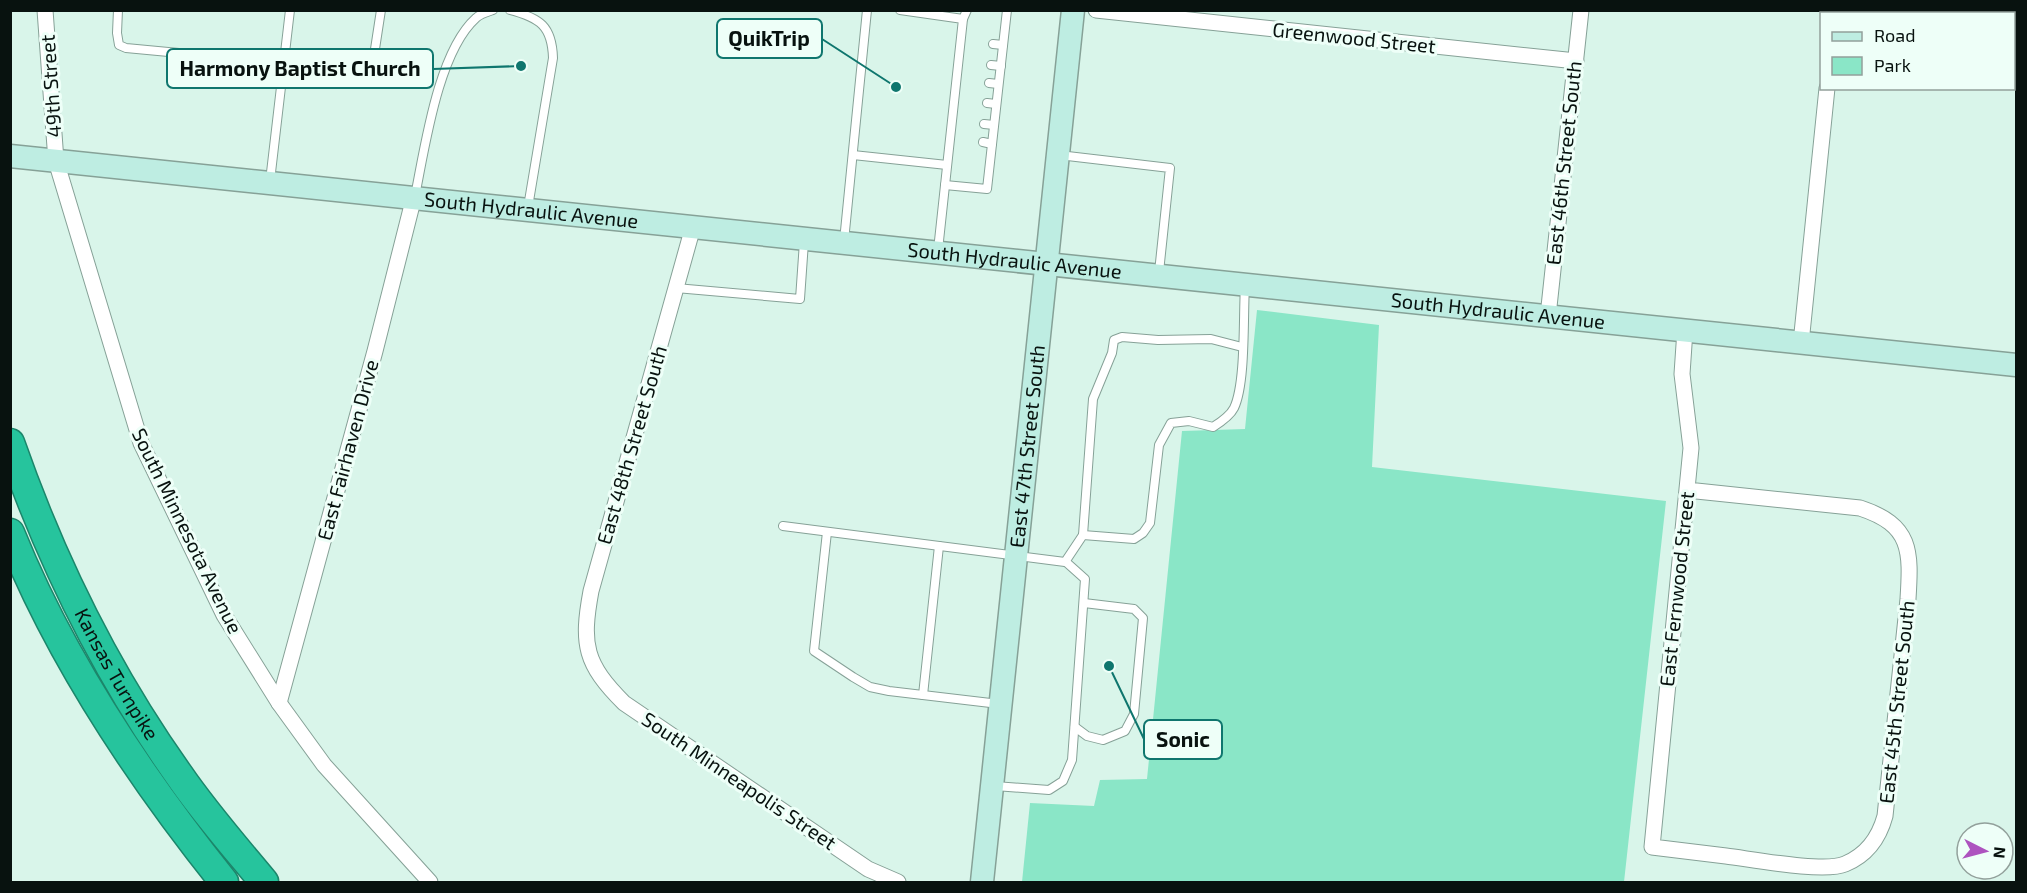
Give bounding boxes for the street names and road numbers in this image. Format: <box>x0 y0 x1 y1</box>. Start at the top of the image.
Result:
street label: Greenwood Street <box>1271 16 1437 58</box>
street label: 49th Street <box>34 33 66 138</box>
street label: East 46th Street South <box>1540 60 1586 266</box>
street label: South Hydraulic Avenue <box>423 186 640 232</box>
street label: South Hydraulic Avenue <box>906 237 1123 283</box>
street label: South Hydraulic Avenue <box>1390 287 1606 333</box>
street label: East 48th Street South <box>591 342 671 547</box>
street label: East 47th Street South <box>1004 344 1049 549</box>
street label: East Fairhaven Drive <box>311 357 383 543</box>
street label: South Minnesota Avenue <box>128 424 248 637</box>
street label: East Fernwood Street <box>1654 490 1698 688</box>
street label: East 45th Street South <box>1873 599 1919 805</box>
street label: Kansas Turnpike <box>70 604 165 744</box>
street label: South Minneapolis Street <box>638 706 842 854</box>

